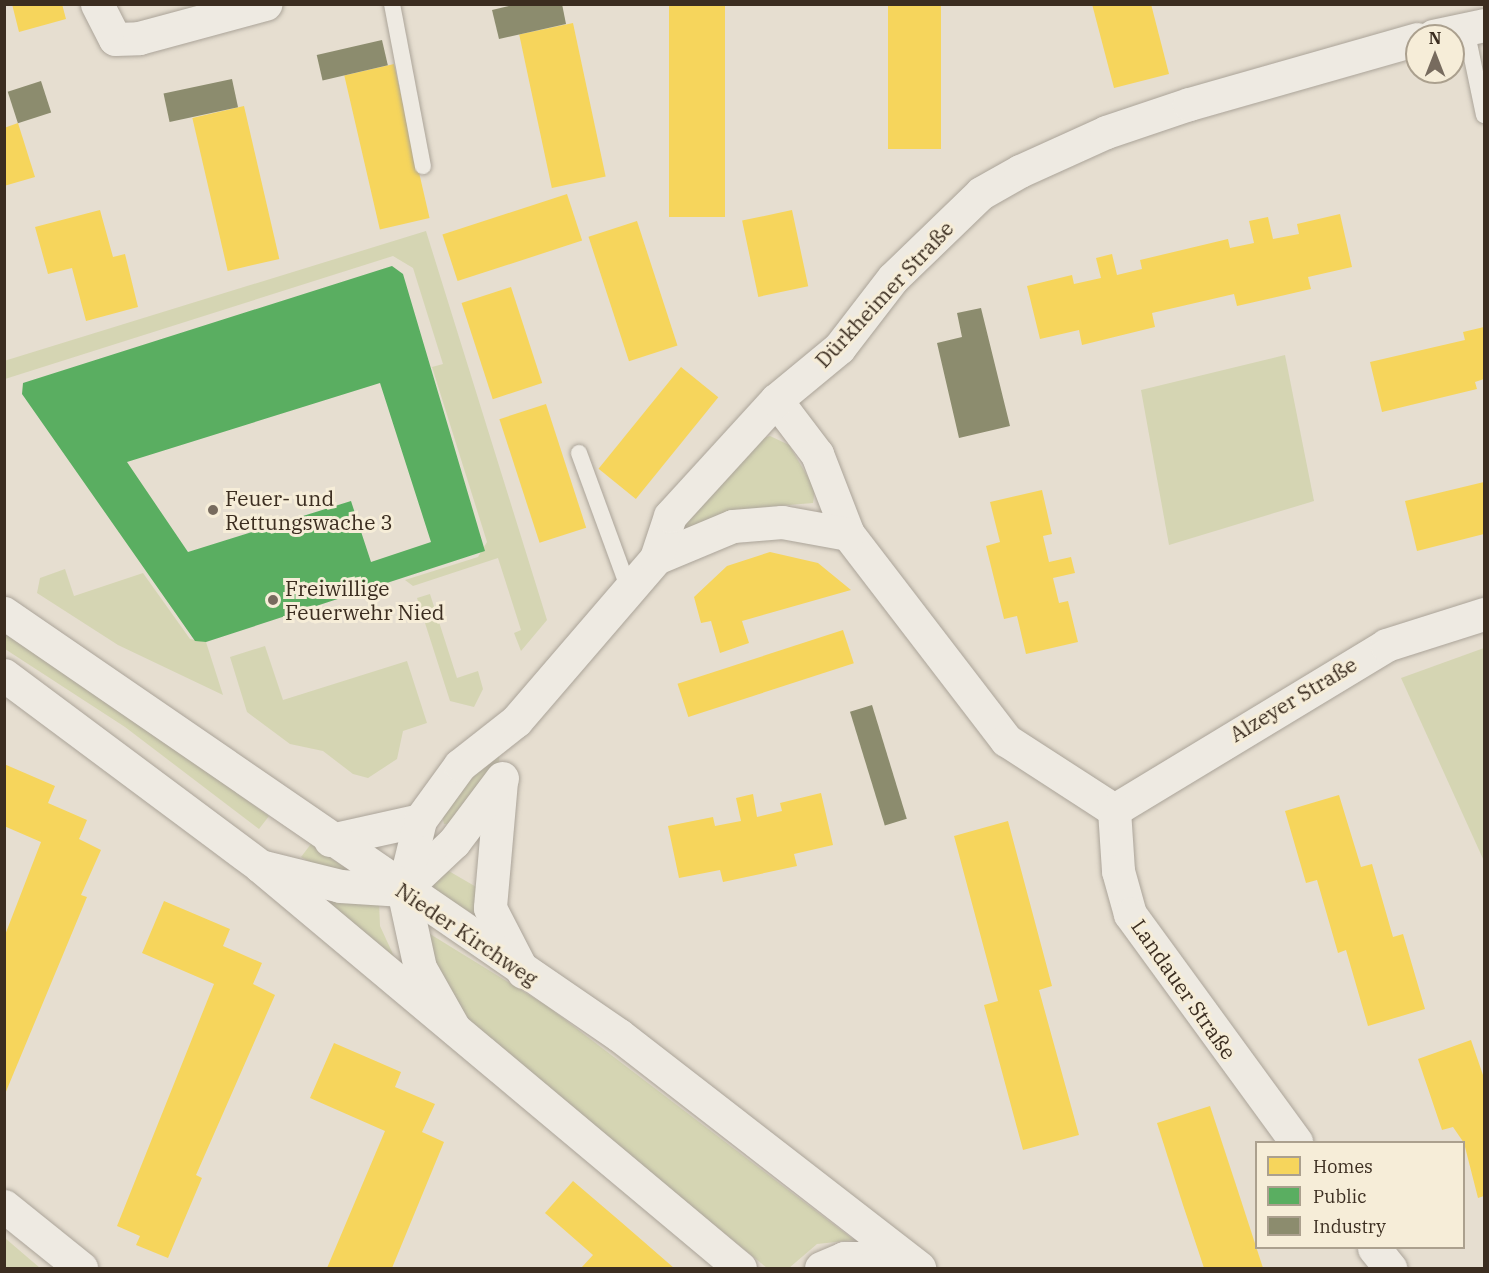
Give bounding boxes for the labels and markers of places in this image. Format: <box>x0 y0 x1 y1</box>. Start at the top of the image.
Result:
place label: Feuer- und Rettungswache 3 <box>225 485 393 535</box>
marker: Feuer- und Rettungswache 3 <box>206 503 220 517</box>
place label: Freiwillige Feuerwehr Nied <box>285 575 445 625</box>
marker: Freiwillige Feuerwehr Nied <box>266 593 280 607</box>

